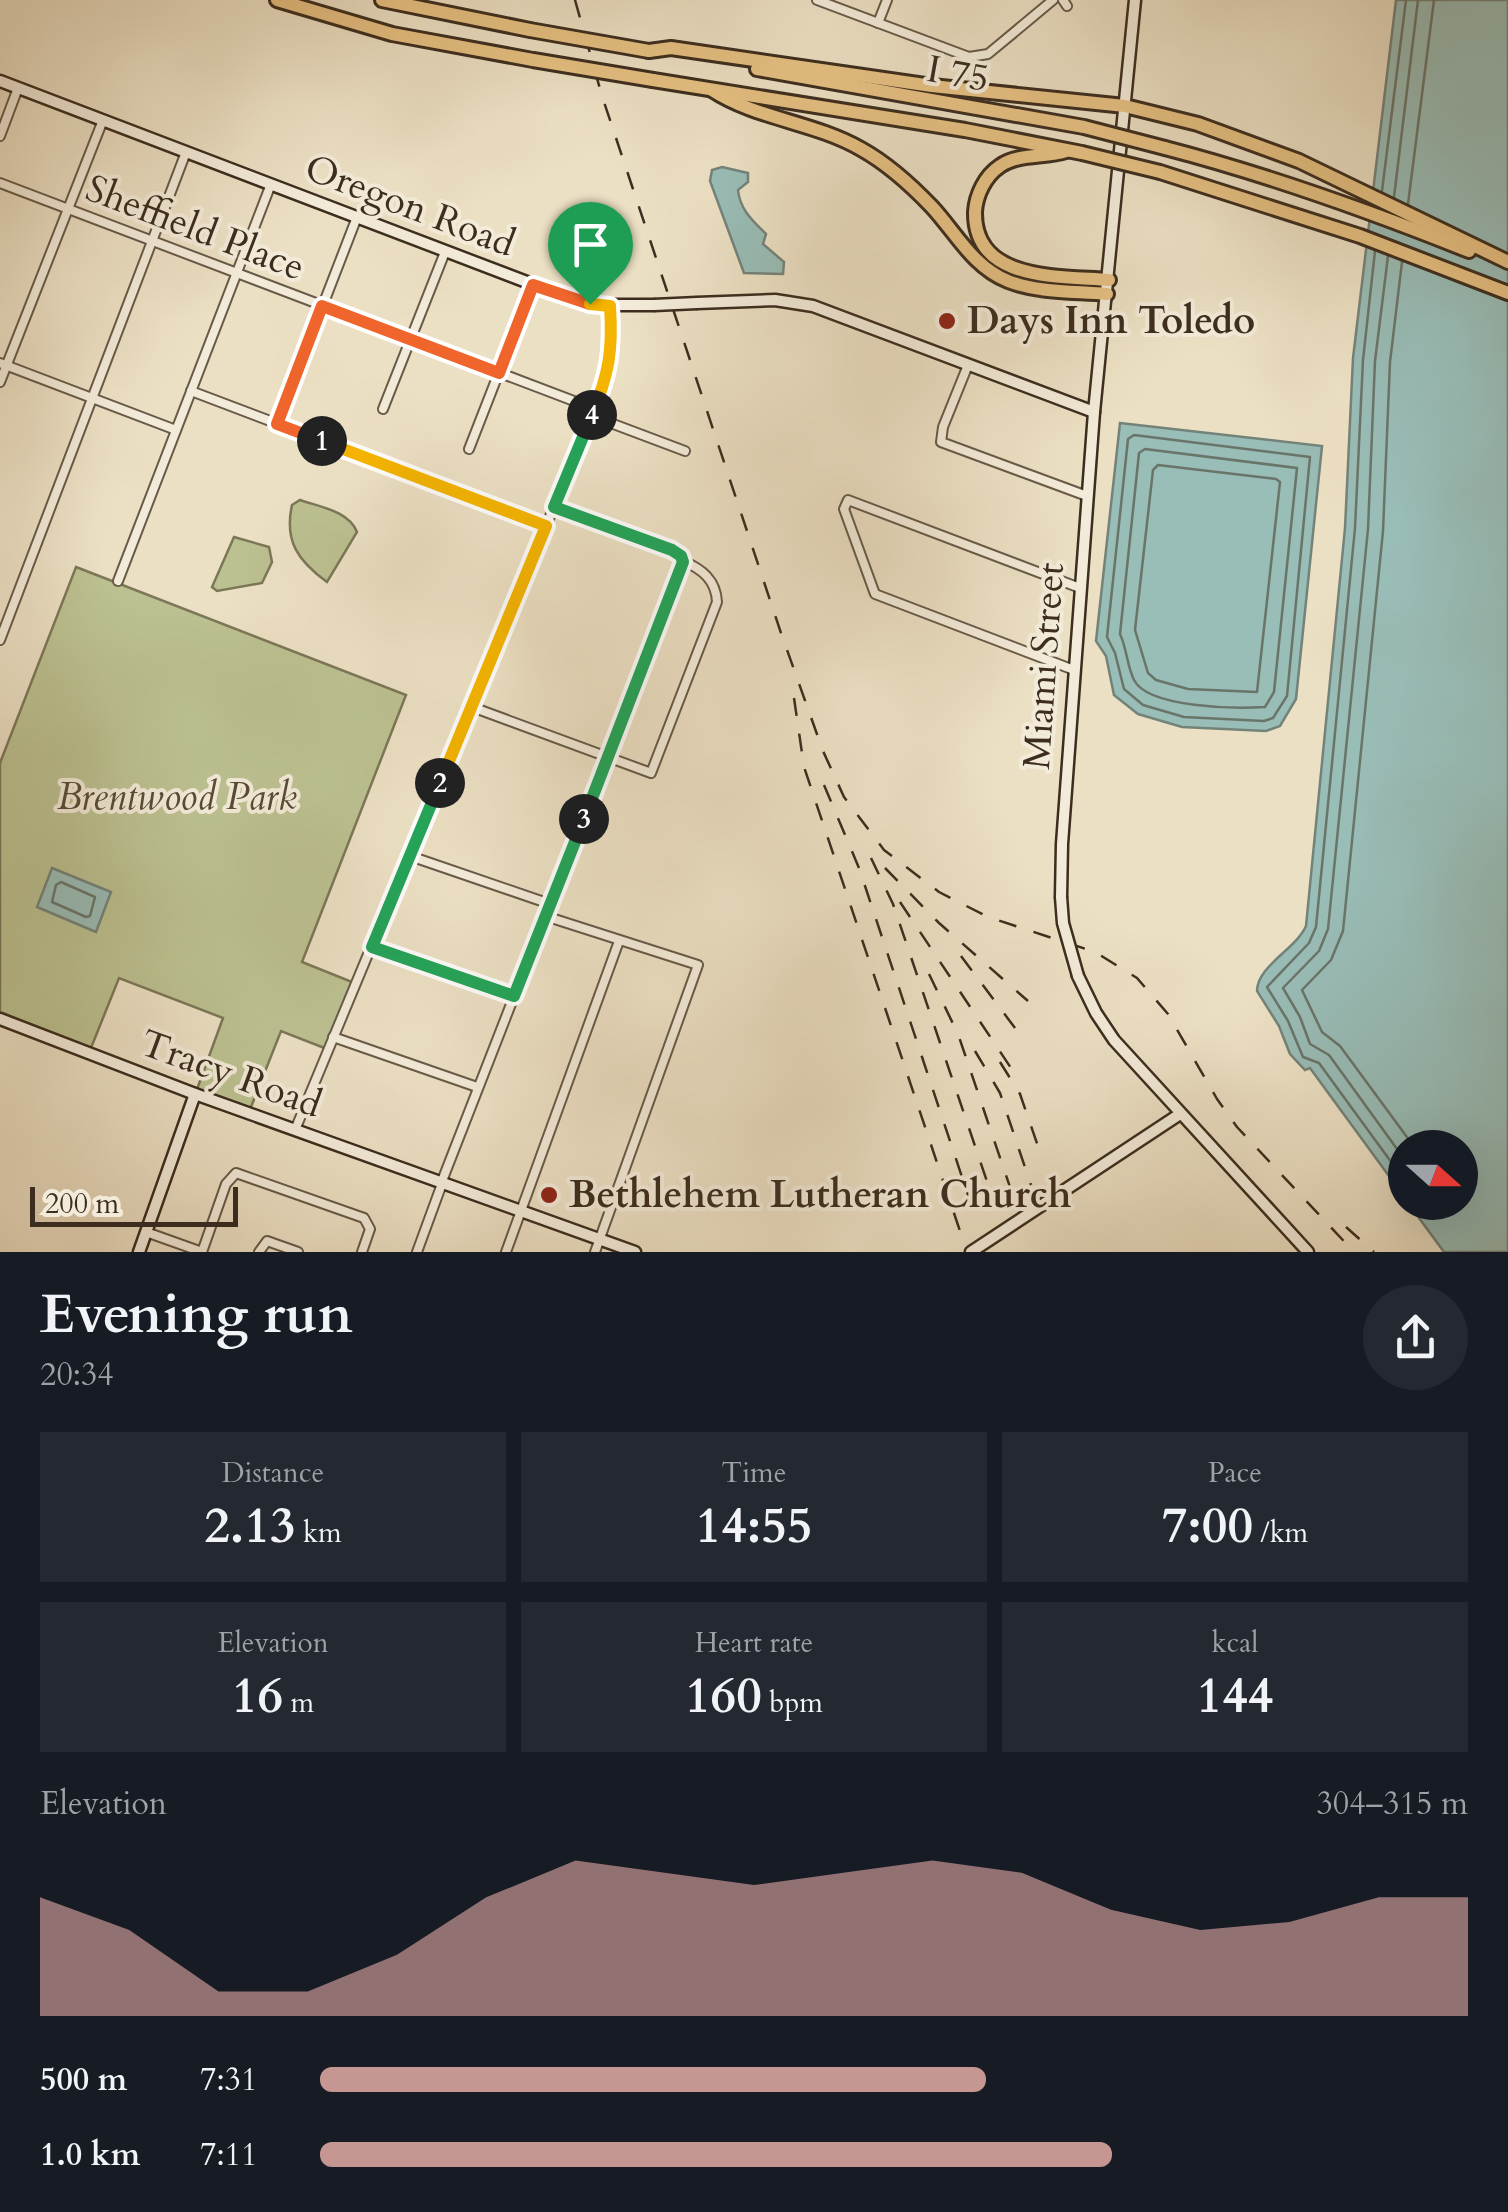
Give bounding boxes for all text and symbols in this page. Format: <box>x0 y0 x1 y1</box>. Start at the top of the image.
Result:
street label: I 75 <box>923 43 993 105</box>
street label: Oregon Road <box>297 142 523 270</box>
street label: Sheffield Place <box>78 162 312 294</box>
pin <box>548 202 633 305</box>
icon: arrive <box>563 217 618 272</box>
place label: Days Inn Toledo <box>967 295 1255 347</box>
marker: Days Inn Toledo <box>936 310 958 332</box>
pin: 4 <box>567 390 617 440</box>
text: 4 <box>585 396 599 434</box>
pin: 1 <box>297 416 347 466</box>
text: 1 <box>315 422 329 460</box>
street label: Miami Street <box>1011 561 1077 771</box>
pin: 2 <box>415 758 465 808</box>
text: 2 <box>433 764 447 802</box>
park label: Brentwood Park <box>57 771 297 823</box>
pin: 3 <box>559 794 609 844</box>
text: 3 <box>577 800 591 838</box>
street label: Tracy Road <box>133 1017 329 1131</box>
north arrow <box>1388 1130 1478 1220</box>
map controls <box>1388 1130 1478 1220</box>
place label: Bethlehem Lutheran Church <box>569 1169 1072 1221</box>
scale bar <box>30 1182 238 1226</box>
marker: Bethlehem Lutheran Church <box>538 1184 560 1206</box>
text: 200 m <box>45 1185 119 1223</box>
text: Evening run <box>40 1278 353 1352</box>
button: share <box>1363 1285 1468 1390</box>
text: 20:34 <box>40 1353 114 1397</box>
text: Distance <box>222 1454 324 1492</box>
text: Time <box>722 1454 786 1492</box>
text: Pace <box>1208 1454 1262 1492</box>
text: 2.13 <box>204 1492 296 1560</box>
text: 14:55 <box>696 1492 812 1560</box>
text: 7:00 <box>1162 1492 1253 1560</box>
text: km <box>296 1514 342 1552</box>
text: /km <box>1253 1514 1308 1552</box>
text: Elevation <box>217 1624 329 1662</box>
text: Heart rate <box>695 1624 813 1662</box>
text: kcal <box>1212 1624 1258 1662</box>
text: 16 <box>232 1662 283 1730</box>
text: 160 <box>685 1662 762 1730</box>
text: 144 <box>1197 1662 1273 1730</box>
text: m <box>283 1684 314 1722</box>
text: bpm <box>762 1684 823 1722</box>
text: Elevation <box>40 1782 167 1826</box>
text: 304–315 m <box>1316 1782 1468 1826</box>
text: 500 m <box>40 2058 127 2102</box>
text: 7:31 <box>200 2058 257 2102</box>
text: 1.0 km <box>40 2133 140 2177</box>
text: 7:11 <box>200 2133 257 2177</box>

